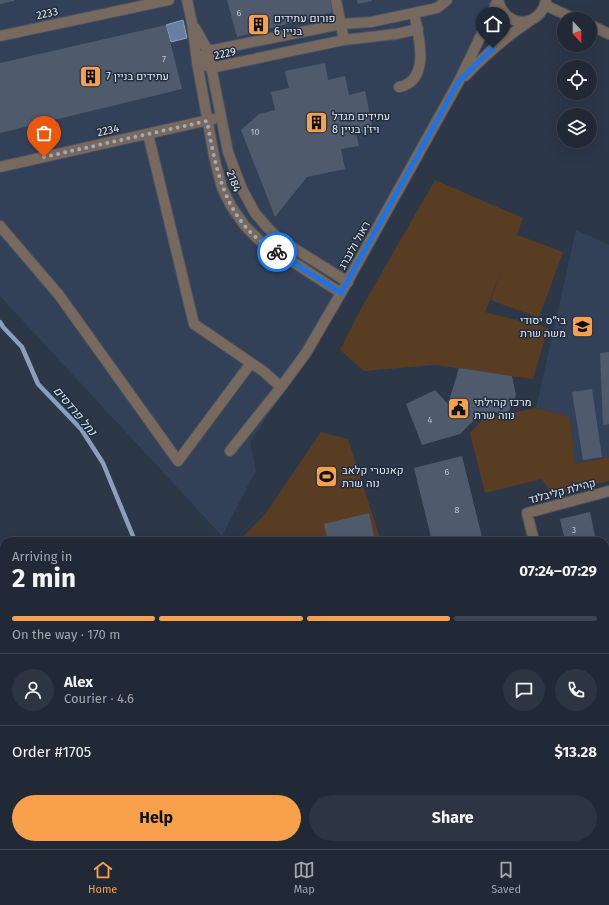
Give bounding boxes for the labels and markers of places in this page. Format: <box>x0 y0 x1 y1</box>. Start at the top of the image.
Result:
pin <box>476 7.0 510 48</box>
building icon: פורום עתידים בניין 6 <box>246 11 272 37</box>
place label: פורום עתידים בניין 6 <box>274 12 335 38</box>
building icon: עתידים בניין 7 <box>77 63 103 89</box>
place label: עתידים בניין 7 <box>106 70 169 83</box>
building icon: עתידים מגדל ויז'ן בניין 8 <box>303 109 329 135</box>
place label: עתידים מגדל ויז'ן בניין 8 <box>332 110 390 136</box>
pin <box>27 116 61 157</box>
school or university icon: בי"ס יסודי משה שרת <box>569 313 595 339</box>
place label: בי"ס יסודי משה שרת <box>520 314 566 340</box>
public building icon: מרכז קהילתי נווה שרת <box>446 395 472 421</box>
place label: מרכז קהילתי נווה שרת <box>474 396 532 422</box>
sports icon: קאנטרי קלאב נוה שרת <box>313 463 339 489</box>
place label: קאנטרי קלאב נוה שרת <box>342 464 404 490</box>

